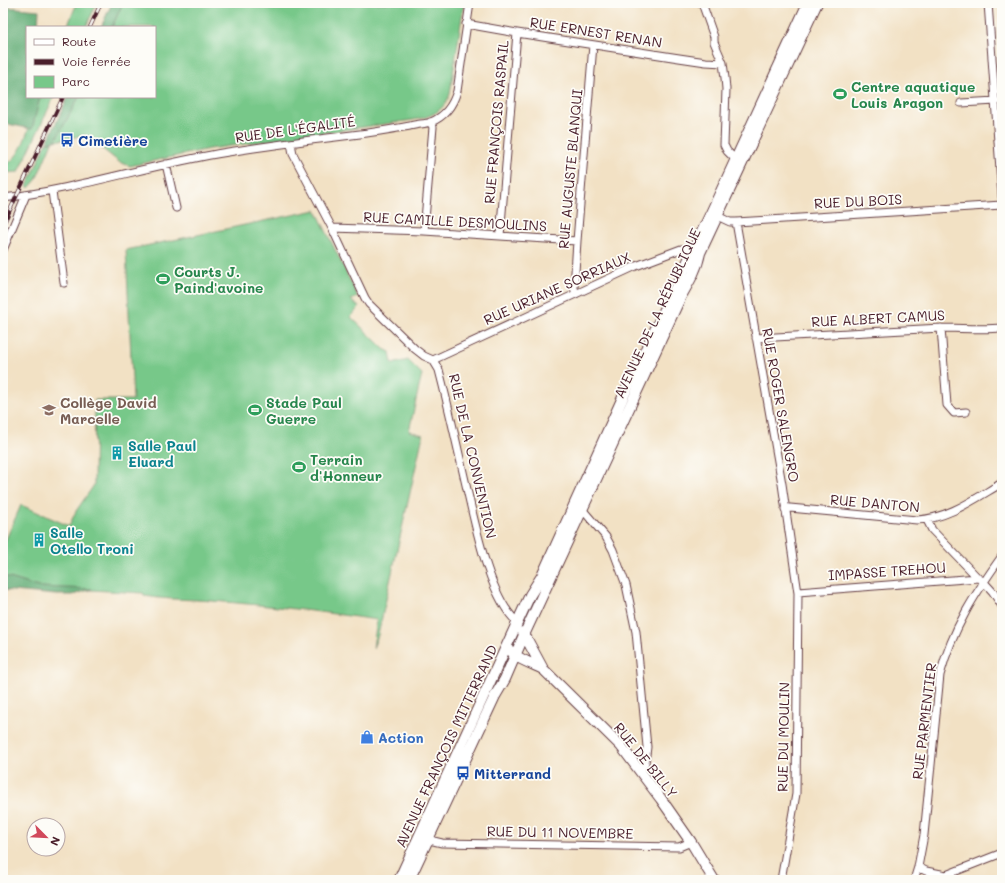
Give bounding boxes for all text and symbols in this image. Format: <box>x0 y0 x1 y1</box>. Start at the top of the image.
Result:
street label: RUE ERNEST RENAN <box>529 12 663 52</box>
legend <box>26 26 156 98</box>
text: Route <box>62 33 96 49</box>
street label: RUE FRANÇOIS RASPAIL <box>479 39 513 205</box>
text: Voie ferrée <box>62 53 131 69</box>
text: Parc <box>62 73 90 89</box>
place label: Centre aquatique Louis Aragon <box>851 77 975 112</box>
sports icon: Centre aquatique Louis Aragon <box>832 86 848 102</box>
street label: RUE AUGUSTE BLANQUI <box>554 88 586 250</box>
street label: RUE DE L'ÉGALITÉ <box>234 111 356 147</box>
place label: Cimetière <box>78 131 148 150</box>
bus stop icon: Cimetière <box>59 132 75 148</box>
street label: RUE DU BOIS <box>814 189 903 213</box>
street label: RUE CAMILLE DESMOULINS <box>363 207 547 235</box>
street label: AVENUE DE LA RÉPUBLIQUE <box>609 225 705 401</box>
street label: RUE URIANE SORRIAUX <box>480 247 634 329</box>
place label: Courts J. Paind'avoine <box>174 262 263 297</box>
sports icon: Courts J. Paind'avoine <box>155 271 171 287</box>
street label: RUE ALBERT CAMUS <box>811 305 945 331</box>
street label: RUE ROGER SALENGRO <box>758 326 804 484</box>
street label: RUE DE LA CONVENTION <box>445 372 501 540</box>
place label: Collège David Marcelle <box>60 393 157 428</box>
place label: Stade Paul Guerre <box>266 393 342 428</box>
school or university icon: Collège David Marcelle <box>41 402 57 418</box>
sports icon: Stade Paul Guerre <box>247 402 263 418</box>
place label: Salle Paul Eluard <box>128 436 196 471</box>
building icon: Salle Paul Eluard <box>109 445 125 461</box>
place label: Terrain d'Honneur <box>310 450 382 485</box>
sports icon: Terrain d'Honneur <box>291 459 307 475</box>
street label: RUE DANTON <box>830 490 920 516</box>
place label: Salle Otello Troni <box>50 523 134 558</box>
building icon: Salle Otello Troni <box>31 532 47 548</box>
street label: IMPASSE TREHOU <box>828 557 946 585</box>
street label: AVENUE FRANÇOIS MITTERRAND <box>391 642 501 850</box>
street label: RUE PARMENTIER <box>907 662 941 780</box>
street label: RUE DU MOULIN <box>773 682 793 792</box>
street label: RUE DE BILLY <box>610 718 682 802</box>
place label: Action <box>378 728 424 747</box>
shop icon: Action <box>359 729 375 745</box>
place label: Mitterrand <box>474 764 551 783</box>
bus stop icon: Mitterrand <box>455 765 471 781</box>
north arrow <box>26 817 66 857</box>
street label: RUE DU 11 NOVEMBRE <box>487 821 633 843</box>
text: N <box>47 834 64 848</box>

